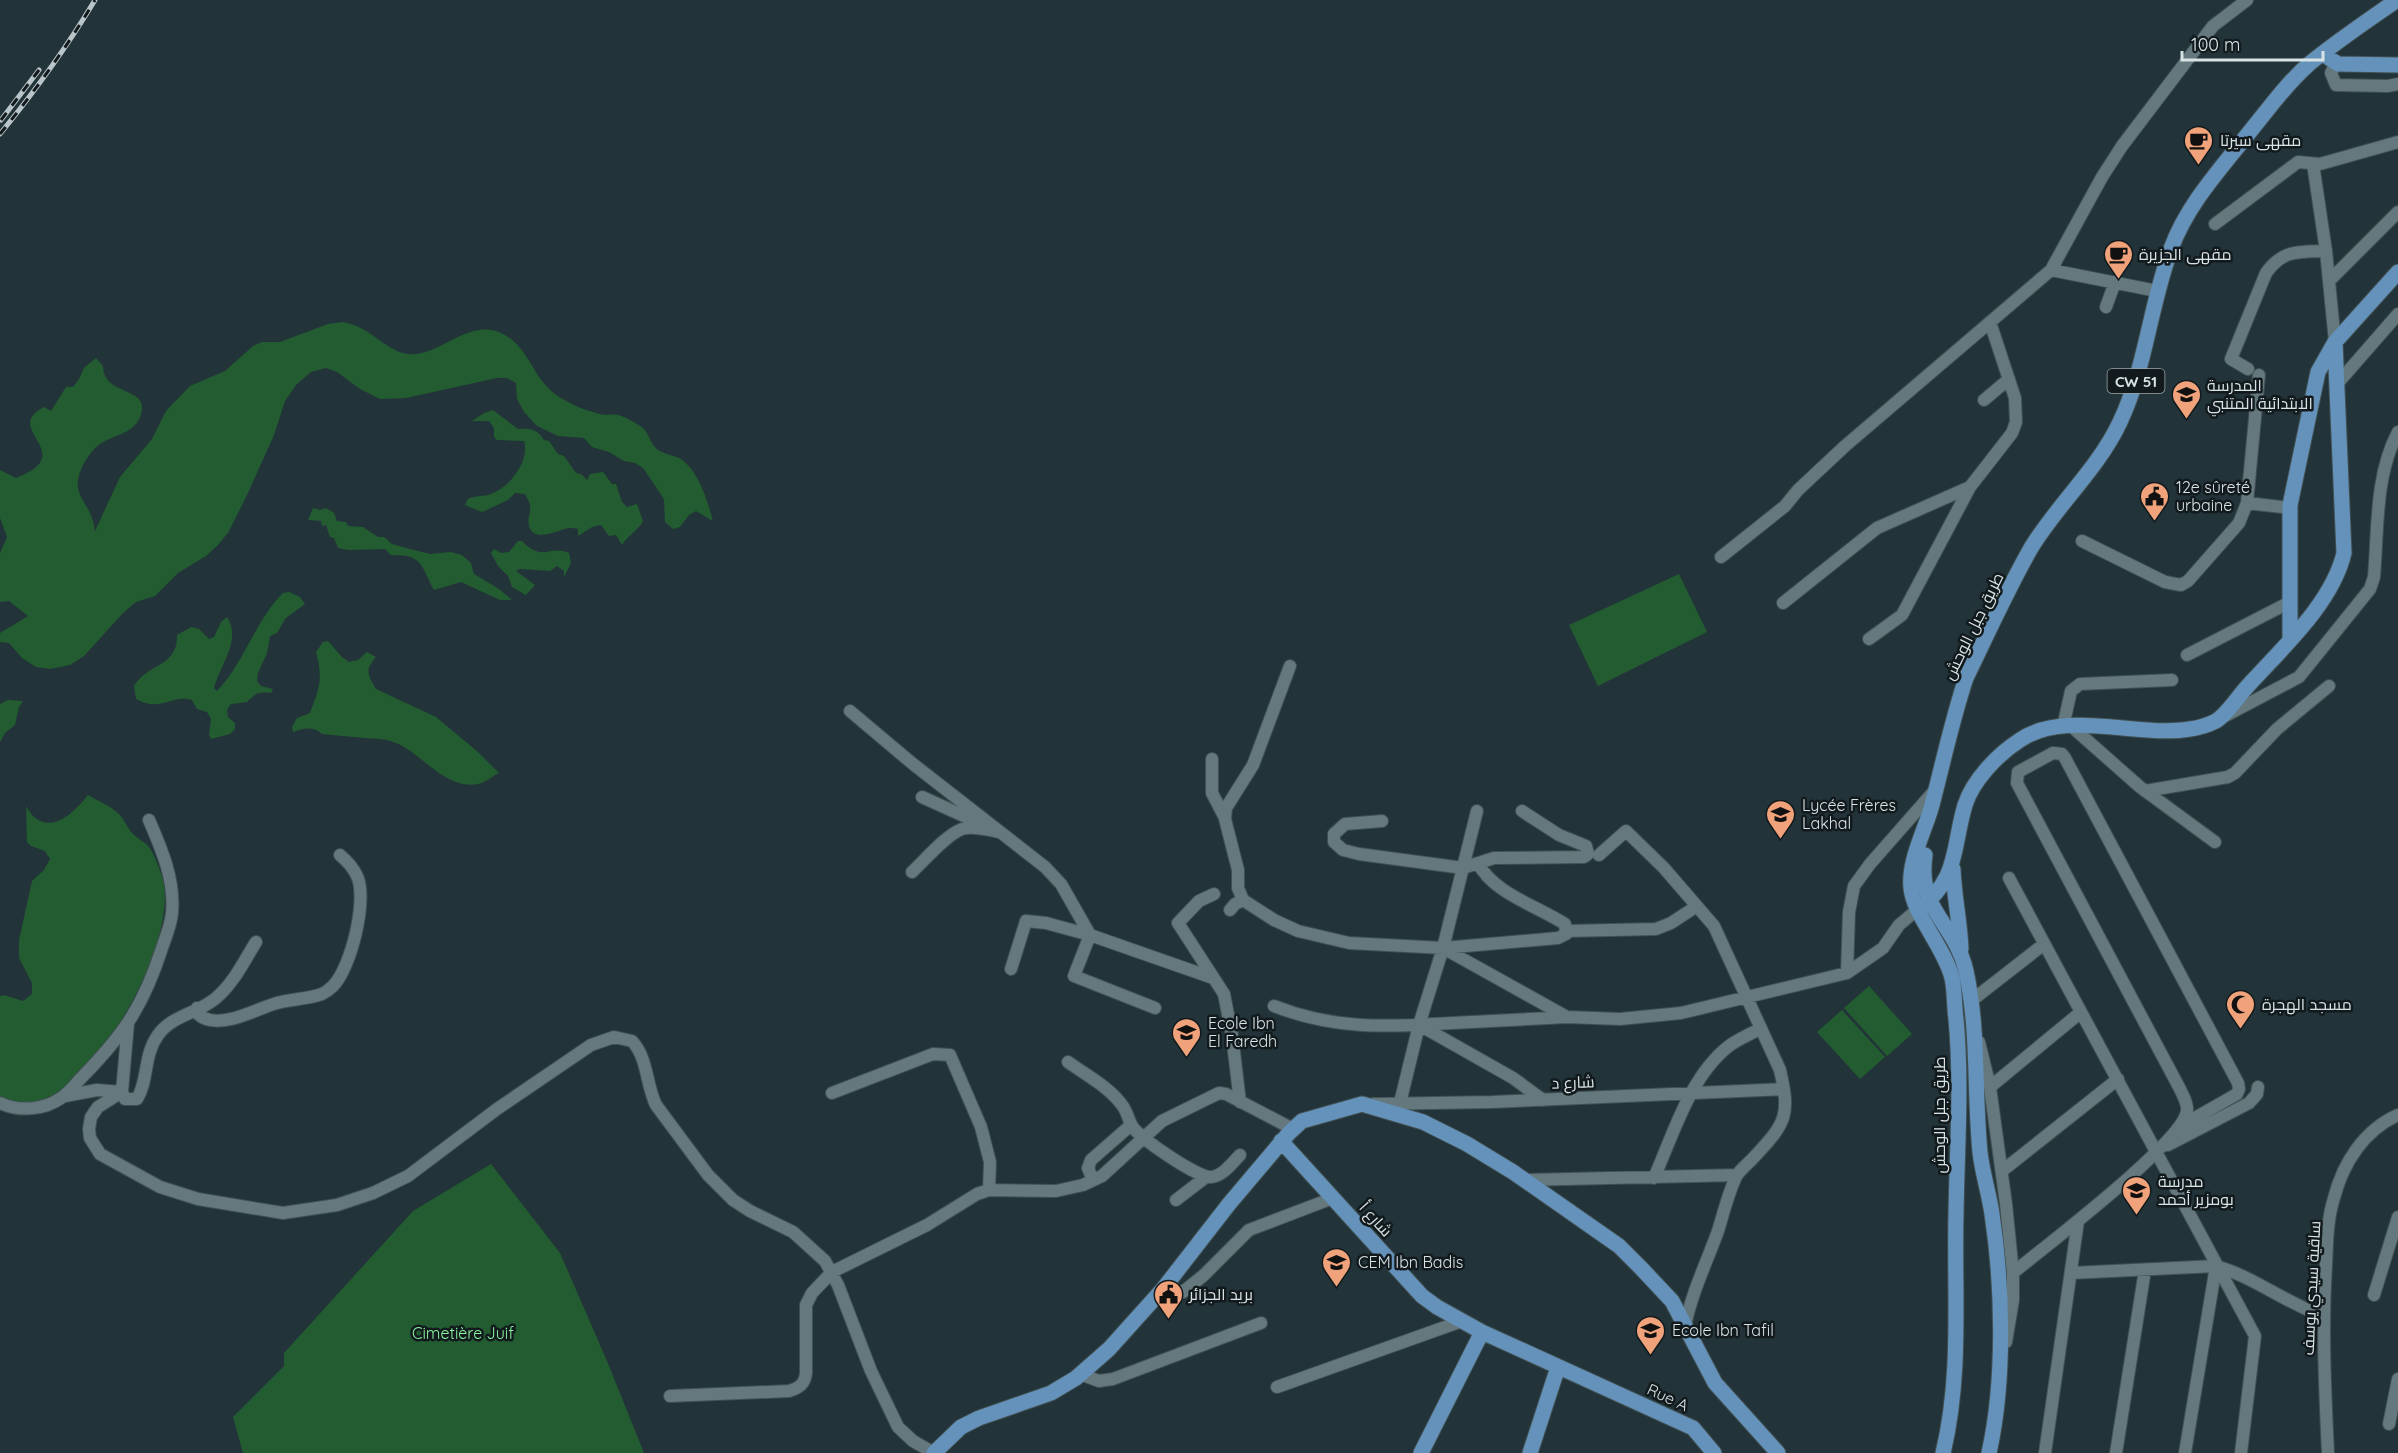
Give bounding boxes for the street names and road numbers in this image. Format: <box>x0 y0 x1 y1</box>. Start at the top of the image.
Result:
road number: CW 51 <box>2108 369 2164 393</box>
street label: طريق جبل الوحش <box>1938 569 2009 683</box>
street label: طريق جبل الوحش <box>1929 1057 1950 1173</box>
street label: شارع د <box>1551 1071 1595 1095</box>
street label: شارع أ <box>1354 1198 1397 1242</box>
street label: ساقية سيدي يوسف <box>2297 1220 2329 1356</box>
street label: Rue A <box>1644 1379 1692 1415</box>

